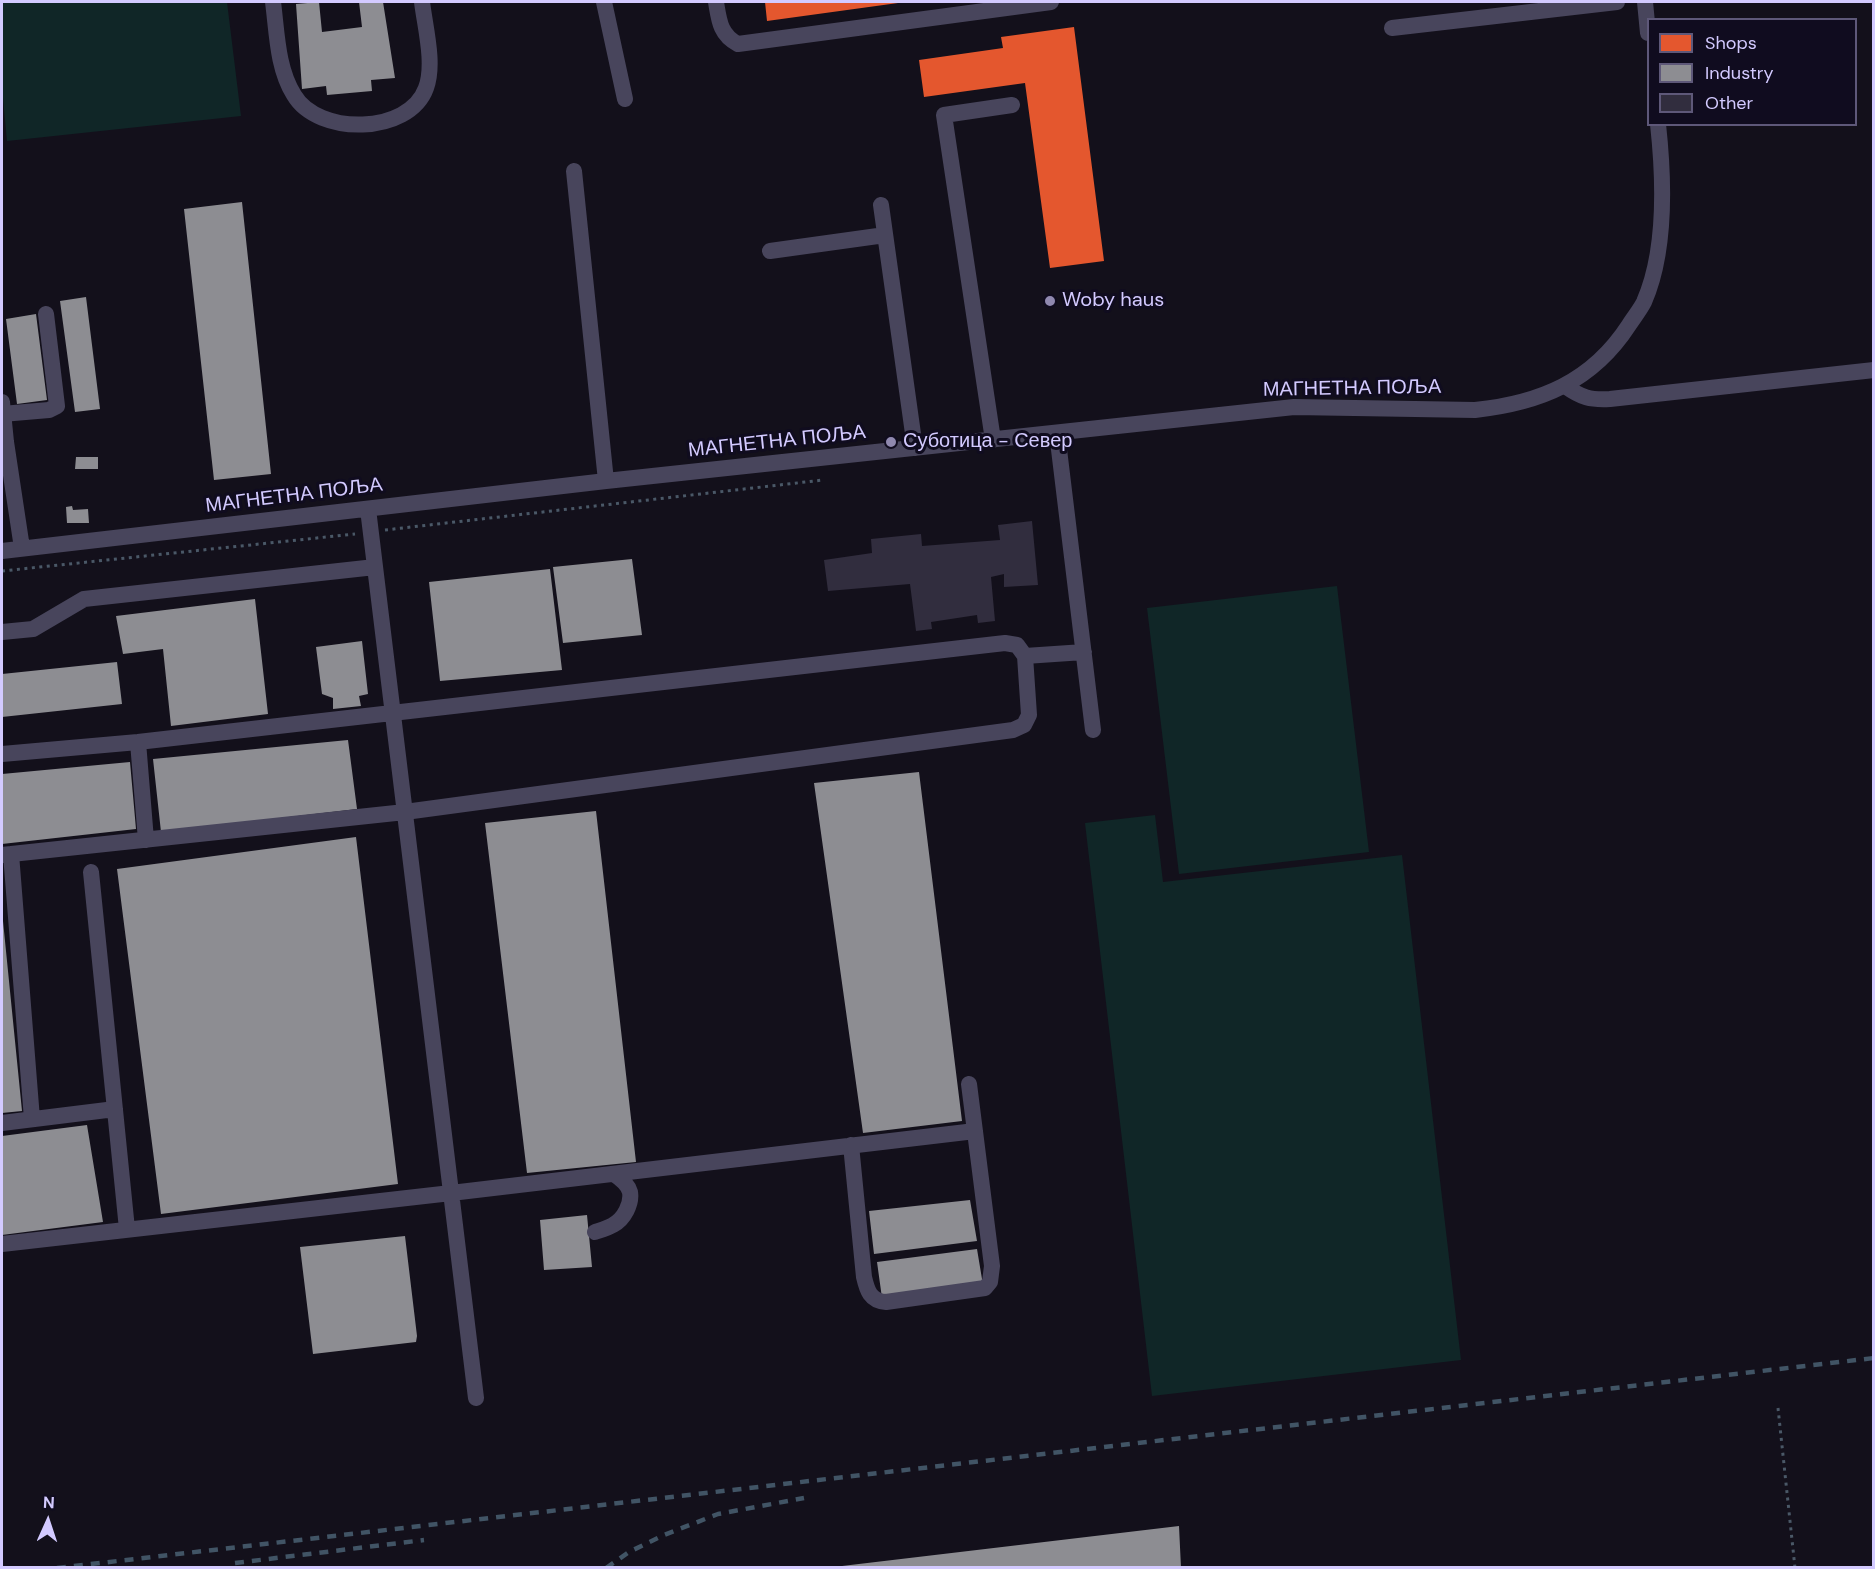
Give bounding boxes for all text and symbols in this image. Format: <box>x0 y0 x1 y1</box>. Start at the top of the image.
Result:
legend <box>1647 18 1857 126</box>
text: Shops <box>1705 31 1757 55</box>
text: Industry <box>1705 61 1774 85</box>
text: Other <box>1705 91 1753 115</box>
place label: Woby haus <box>1062 289 1164 313</box>
marker: Woby haus <box>1043 294 1057 308</box>
street label: МАГНЕТНА ПОЉА <box>1263 375 1441 403</box>
street label: МАГНЕТНА ПОЉА <box>687 421 867 463</box>
place label: Суботица - Север <box>903 430 1072 454</box>
marker: Суботица - Север <box>884 435 898 449</box>
street label: МАГНЕТНА ПОЉА <box>204 473 384 519</box>
north arrow <box>18 1491 78 1551</box>
text: N <box>43 1492 55 1513</box>

